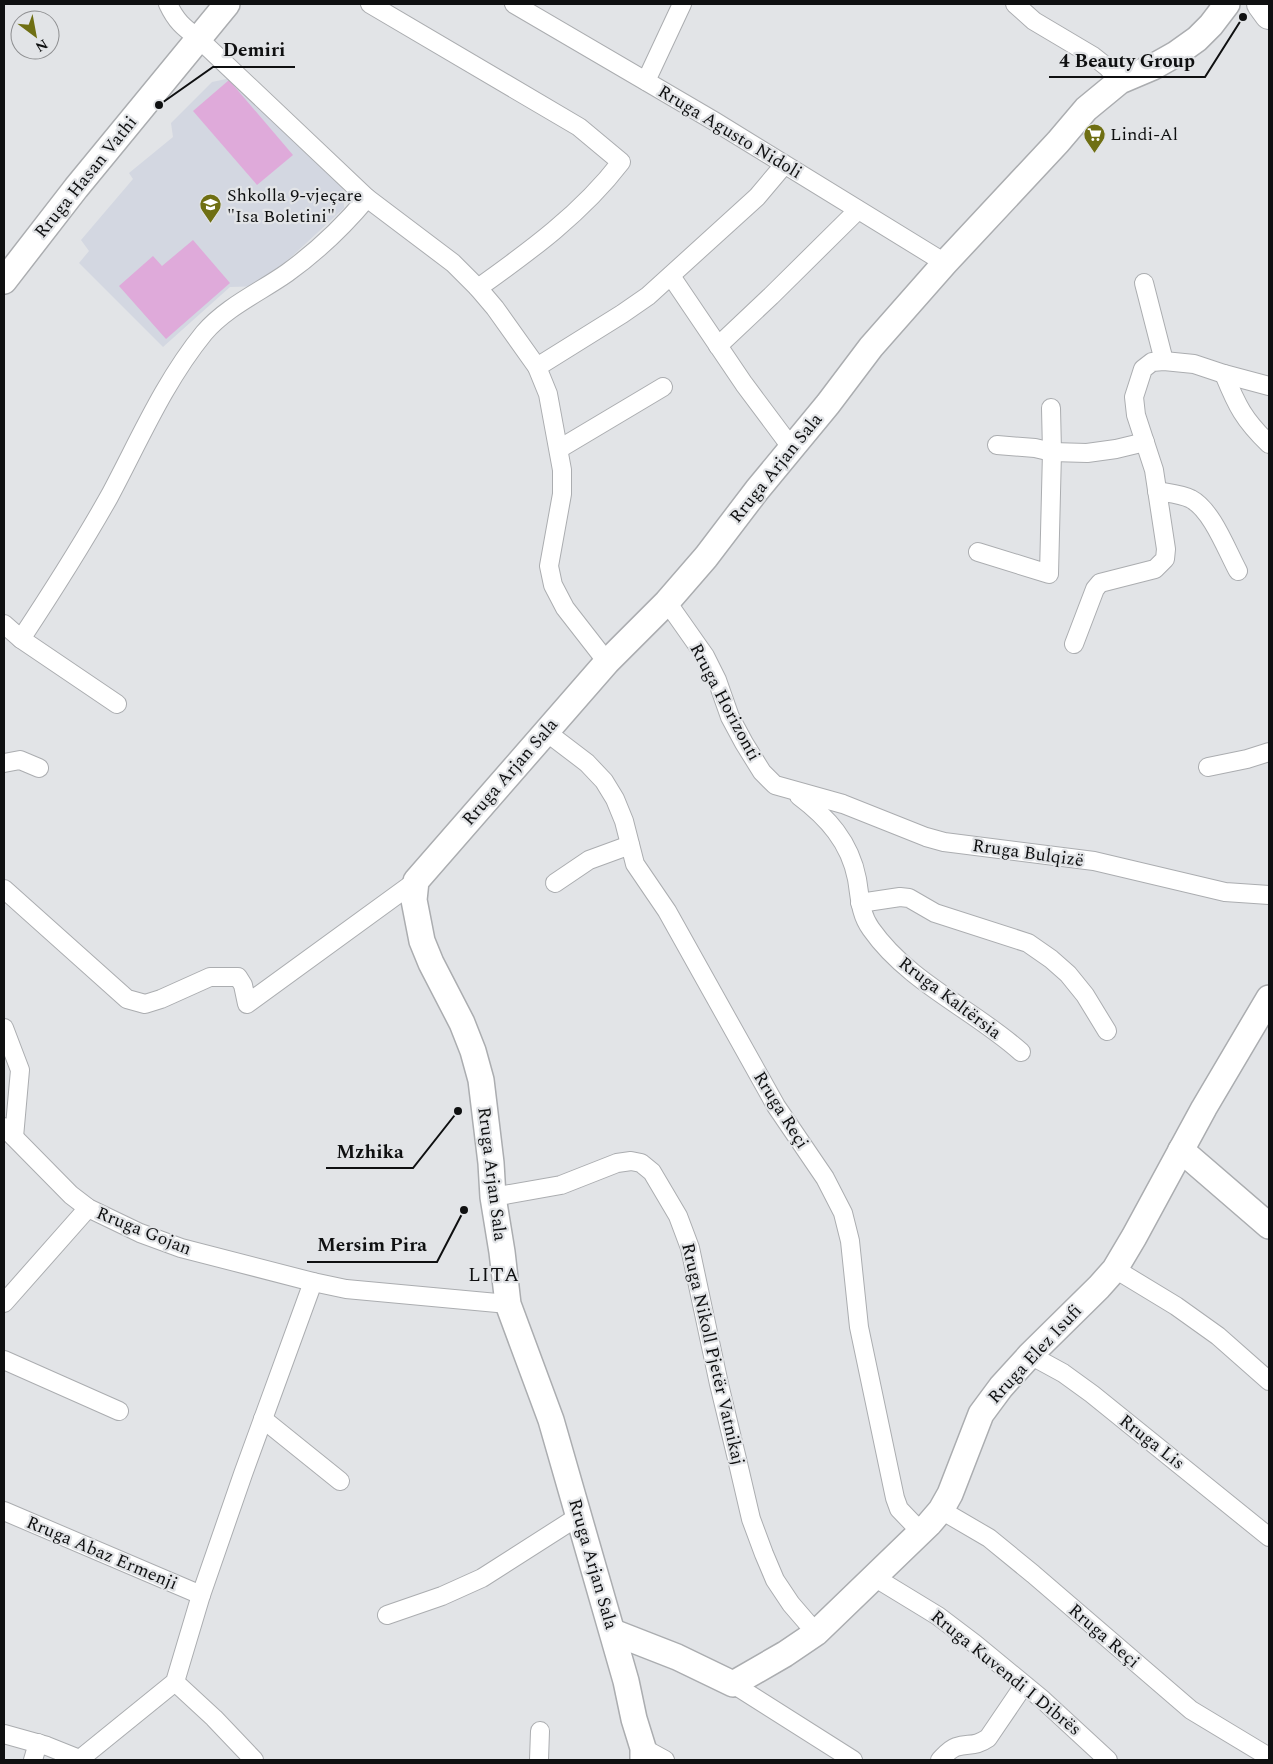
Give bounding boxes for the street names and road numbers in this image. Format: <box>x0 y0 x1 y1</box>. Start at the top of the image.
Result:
street label: Rruga Agusto Nidoli <box>653 78 807 186</box>
street label: Rruga Hasan Vathi <box>28 110 144 244</box>
street label: Rruga Arjan Sala <box>723 407 829 529</box>
street label: Rruga Horizonti <box>683 638 767 766</box>
street label: Rruga Arjan Sala <box>456 712 565 832</box>
street label: Rruga Bulqizë <box>971 832 1085 874</box>
street label: Rruga Kaltërsia <box>893 950 1007 1046</box>
street label: Rruga Reçi <box>747 1066 815 1154</box>
street label: Rruga Arjan Sala <box>470 1105 514 1243</box>
street label: Rruga Gojan <box>92 1200 196 1262</box>
street label: Rruga Nikoll Pjetër Vatnikaj <box>674 1240 752 1468</box>
street label: Rruga Elez Isufi <box>982 1298 1088 1410</box>
street label: Rruga Lis <box>1113 1408 1191 1476</box>
street label: Rruga Arjan Sala <box>561 1495 625 1633</box>
street label: Rruga Abaz Ermenji <box>22 1509 182 1597</box>
street label: Rruga Reçi <box>1062 1597 1146 1675</box>
street label: Rruga Kuvendi I Dibrës <box>925 1604 1087 1742</box>

